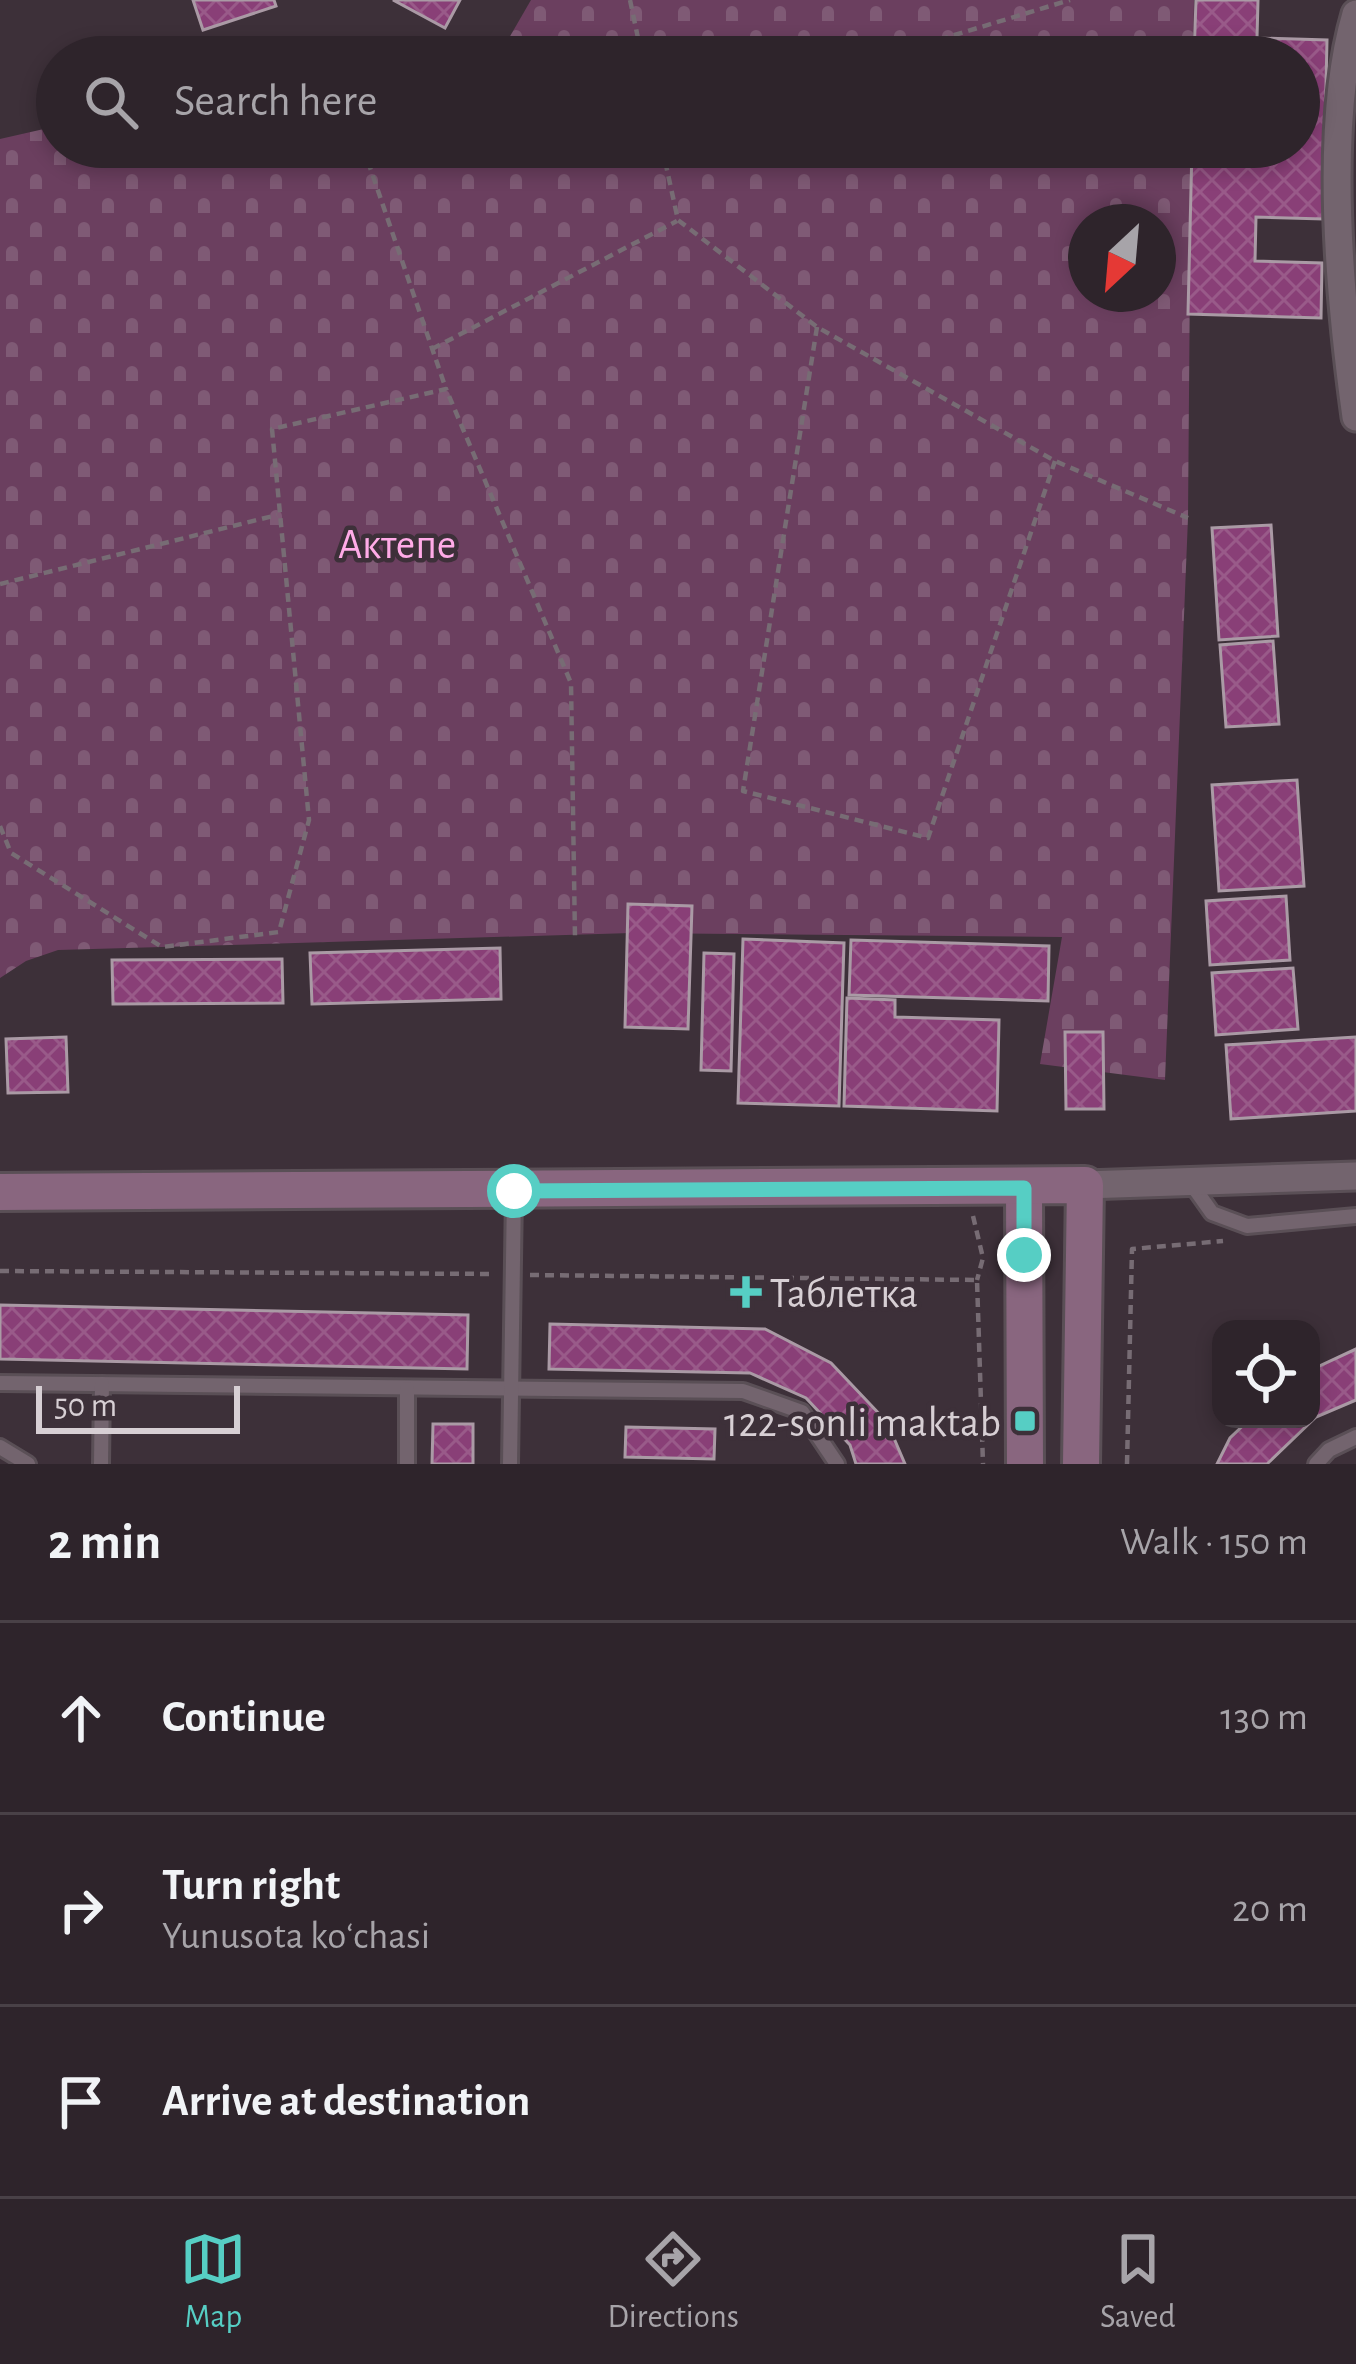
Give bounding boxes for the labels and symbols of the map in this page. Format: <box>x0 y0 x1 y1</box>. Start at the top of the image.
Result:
north arrow <box>1068 204 1176 312</box>
park label: Актепе <box>338 524 456 566</box>
route start <box>487 1164 541 1218</box>
route end <box>997 1228 1051 1282</box>
place label: Таблетка <box>770 1273 918 1315</box>
marker: Таблетка <box>733 1279 759 1305</box>
scale bar <box>36 1380 240 1433</box>
place label: 122-sonli maktab <box>724 1402 1001 1444</box>
marker: 122-sonli maktab <box>1012 1408 1038 1434</box>

